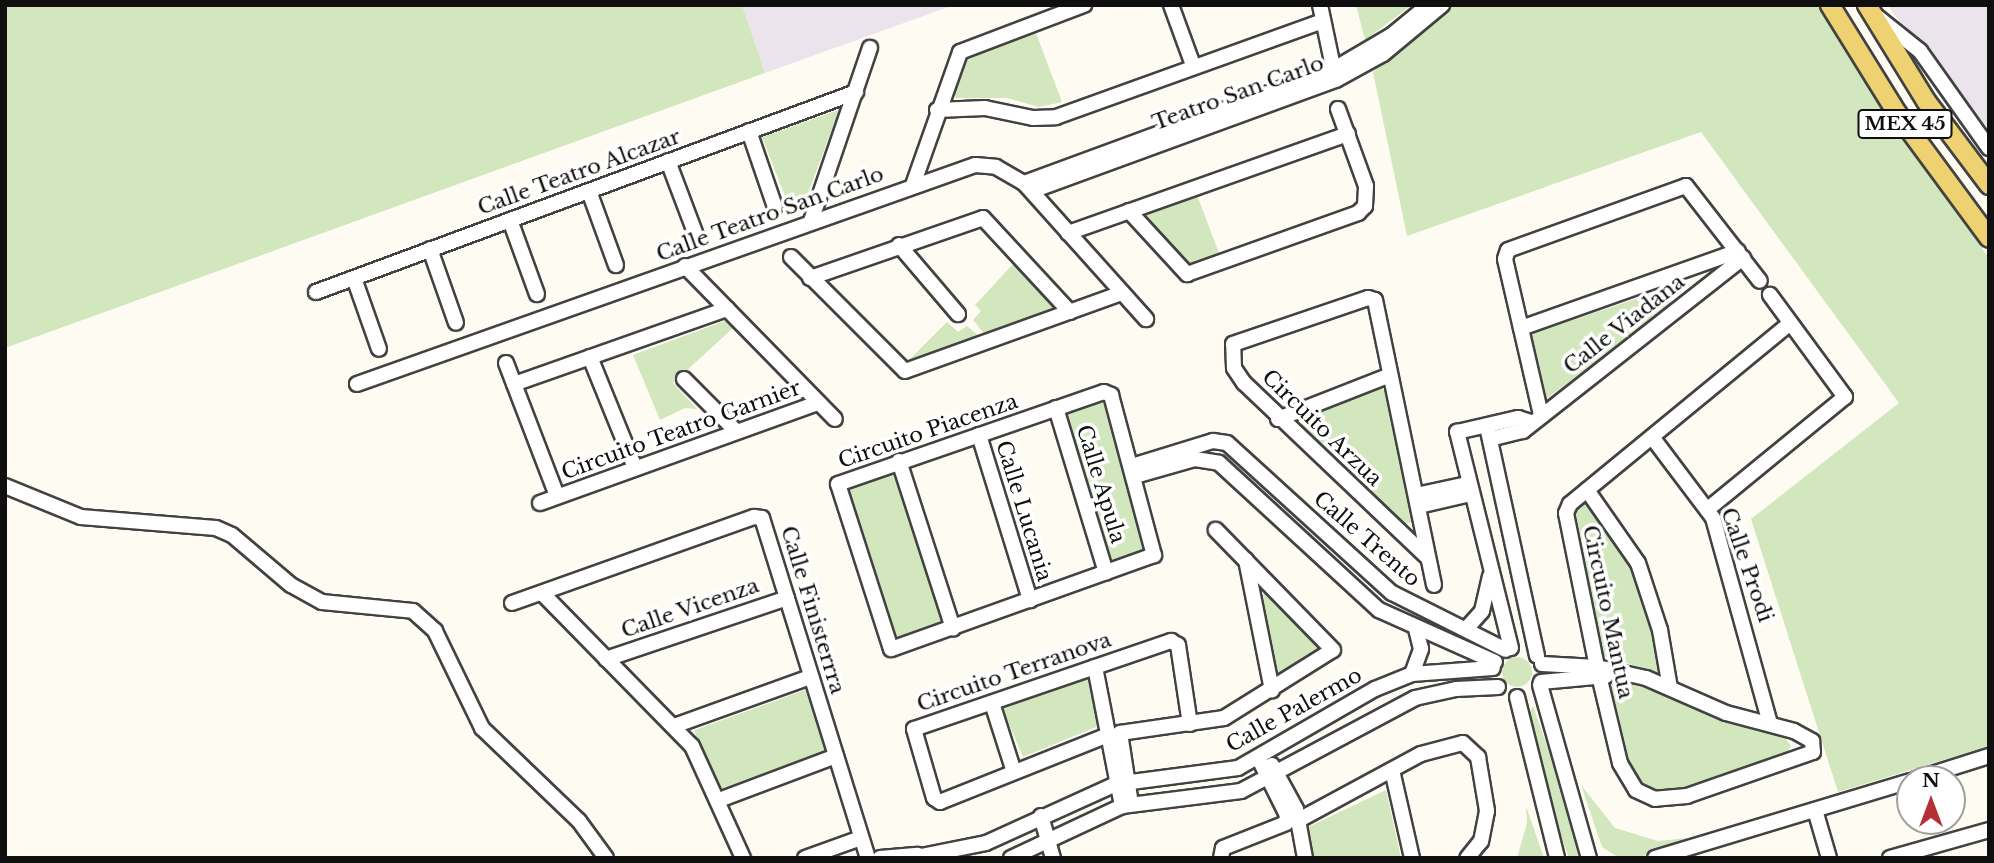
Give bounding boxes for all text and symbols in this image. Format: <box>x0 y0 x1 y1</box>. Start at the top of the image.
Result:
street label: Teatro San Carlo <box>1149 50 1327 136</box>
road number: MEX 45 <box>1856 108 1954 140</box>
street label: Calle Teatro Alcazar <box>474 123 684 221</box>
street label: Calle Teatro San Carlo <box>653 161 887 267</box>
street label: Calle Viadana <box>1558 269 1690 379</box>
street label: Circuito Arzua <box>1257 364 1387 492</box>
street label: Circuito Teatro Garnier <box>558 375 804 485</box>
street label: Circuito Piacenza <box>835 388 1021 474</box>
street label: Calle Apula <box>1071 421 1131 547</box>
street label: Calle Lucania <box>991 438 1057 584</box>
street label: Calle Trento <box>1308 486 1426 592</box>
street label: Calle Prodi <box>1716 504 1778 626</box>
street label: Calle Finisterrra <box>775 523 851 697</box>
street label: Circuito Mantua <box>1577 523 1639 701</box>
street label: Calle Vicenza <box>617 573 763 643</box>
street label: Circuito Terranova <box>913 627 1115 717</box>
street label: Calle Palermo <box>1222 662 1366 758</box>
north arrow <box>1896 765 1966 835</box>
text: N <box>1922 769 1940 792</box>

